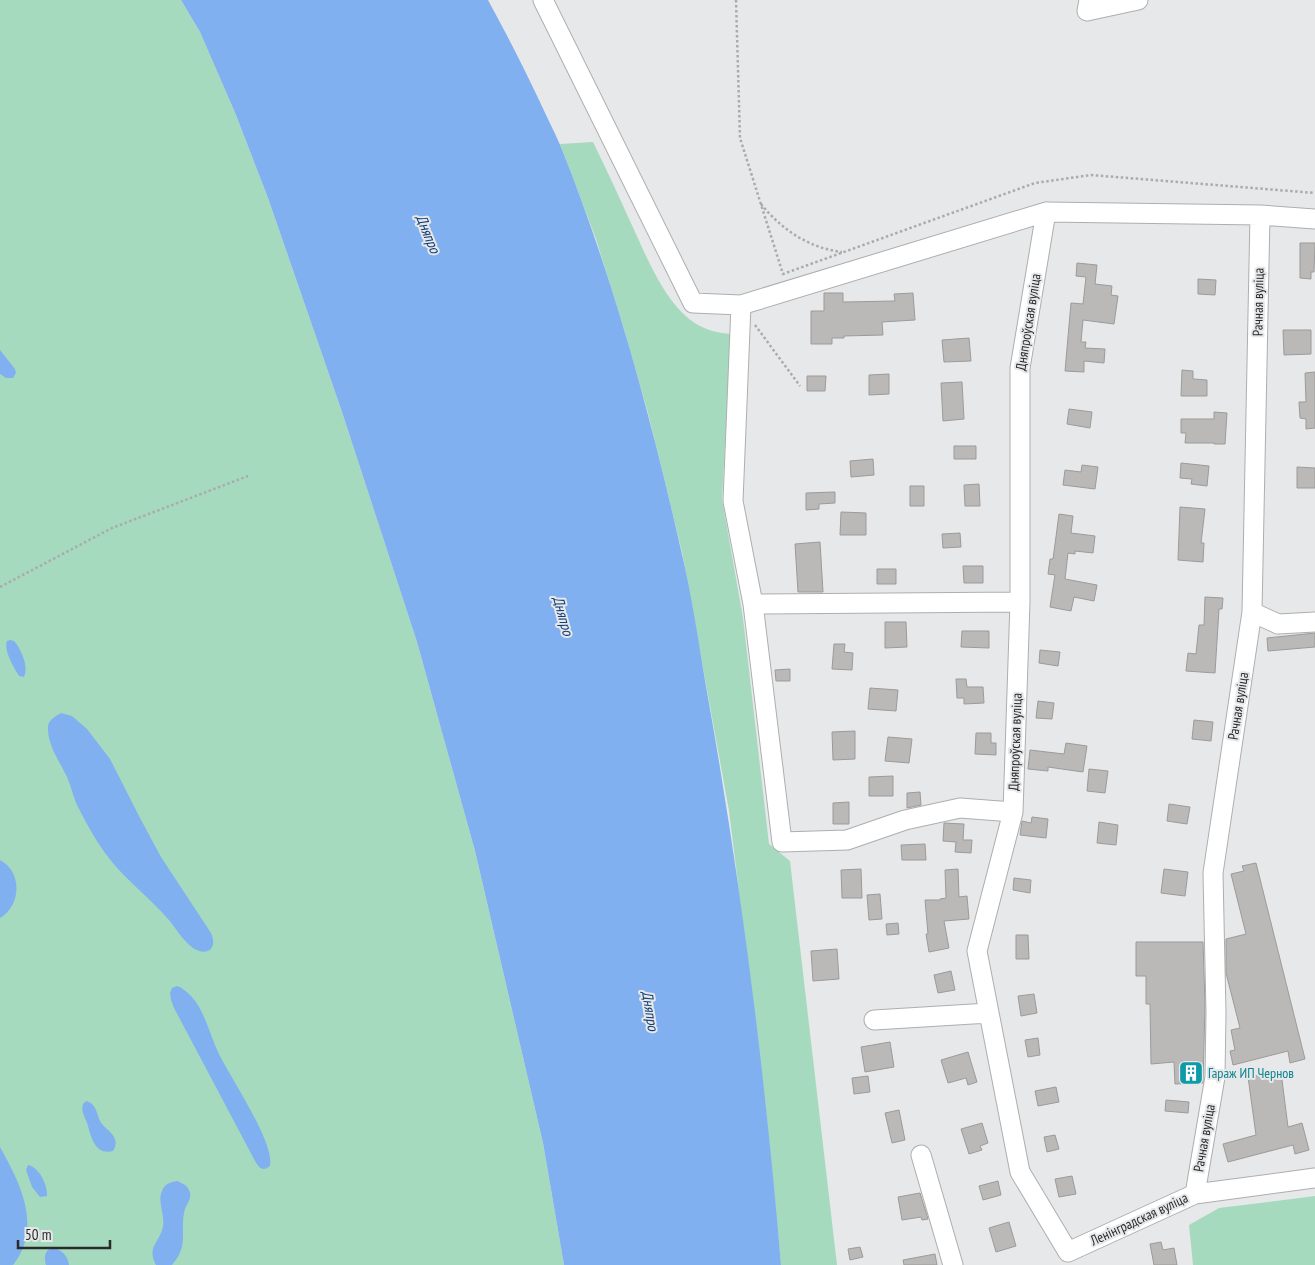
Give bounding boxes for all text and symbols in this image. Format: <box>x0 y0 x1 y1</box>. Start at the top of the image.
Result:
water label: Дняпро <box>412 211 445 257</box>
street label: Рачная вуліца <box>1248 268 1268 336</box>
street label: Дняпроўская вуліца <box>1011 272 1045 372</box>
water label: Дняпро <box>549 593 578 639</box>
street label: Рачная вуліца <box>1224 671 1252 741</box>
street label: Дняпроўская вуліца <box>1004 693 1026 791</box>
water label: Дняпро <box>638 989 663 1034</box>
building icon: Гараж ИП Чернов <box>1178 1060 1204 1086</box>
place label: Гараж ИП Чернов <box>1208 1064 1294 1082</box>
street label: Рачная вуліца <box>1189 1103 1219 1173</box>
street label: Ленінградская вуліца <box>1086 1189 1191 1250</box>
scale bar <box>18 1218 110 1250</box>
text: 50 m <box>25 1225 51 1244</box>

